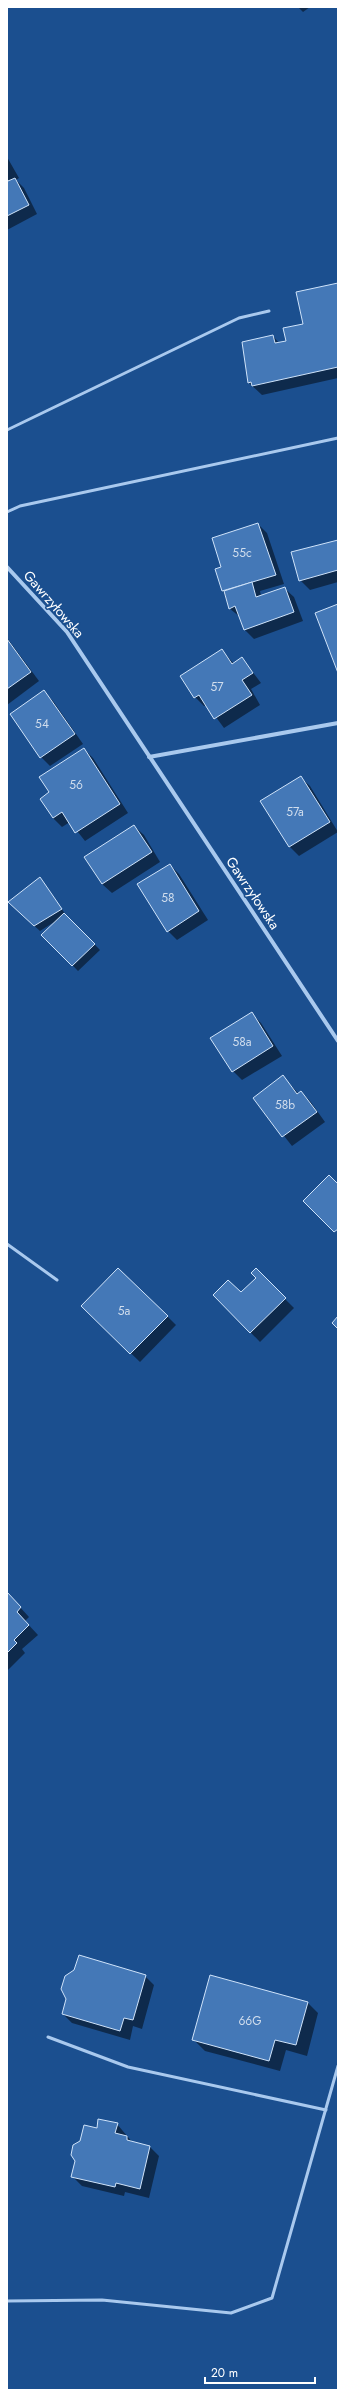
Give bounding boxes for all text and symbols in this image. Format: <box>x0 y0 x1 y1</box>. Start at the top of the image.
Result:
house number: 55c <box>232 544 252 562</box>
street label: Gawrzyłowska <box>19 566 89 642</box>
house number: 57 <box>210 678 224 696</box>
house number: 54 <box>35 715 49 733</box>
house number: 56 <box>69 776 83 794</box>
house number: 57a <box>286 803 304 821</box>
street label: Gawrzyłowska <box>221 853 285 933</box>
house number: 58 <box>161 889 175 907</box>
house number: 58a <box>232 1033 252 1051</box>
house number: 58b <box>275 1096 295 1114</box>
house number: 5a <box>118 1302 130 1320</box>
house number: 66G <box>238 2012 262 2030</box>
scale bar <box>205 2359 315 2385</box>
text: 20 m <box>211 2364 238 2382</box>

